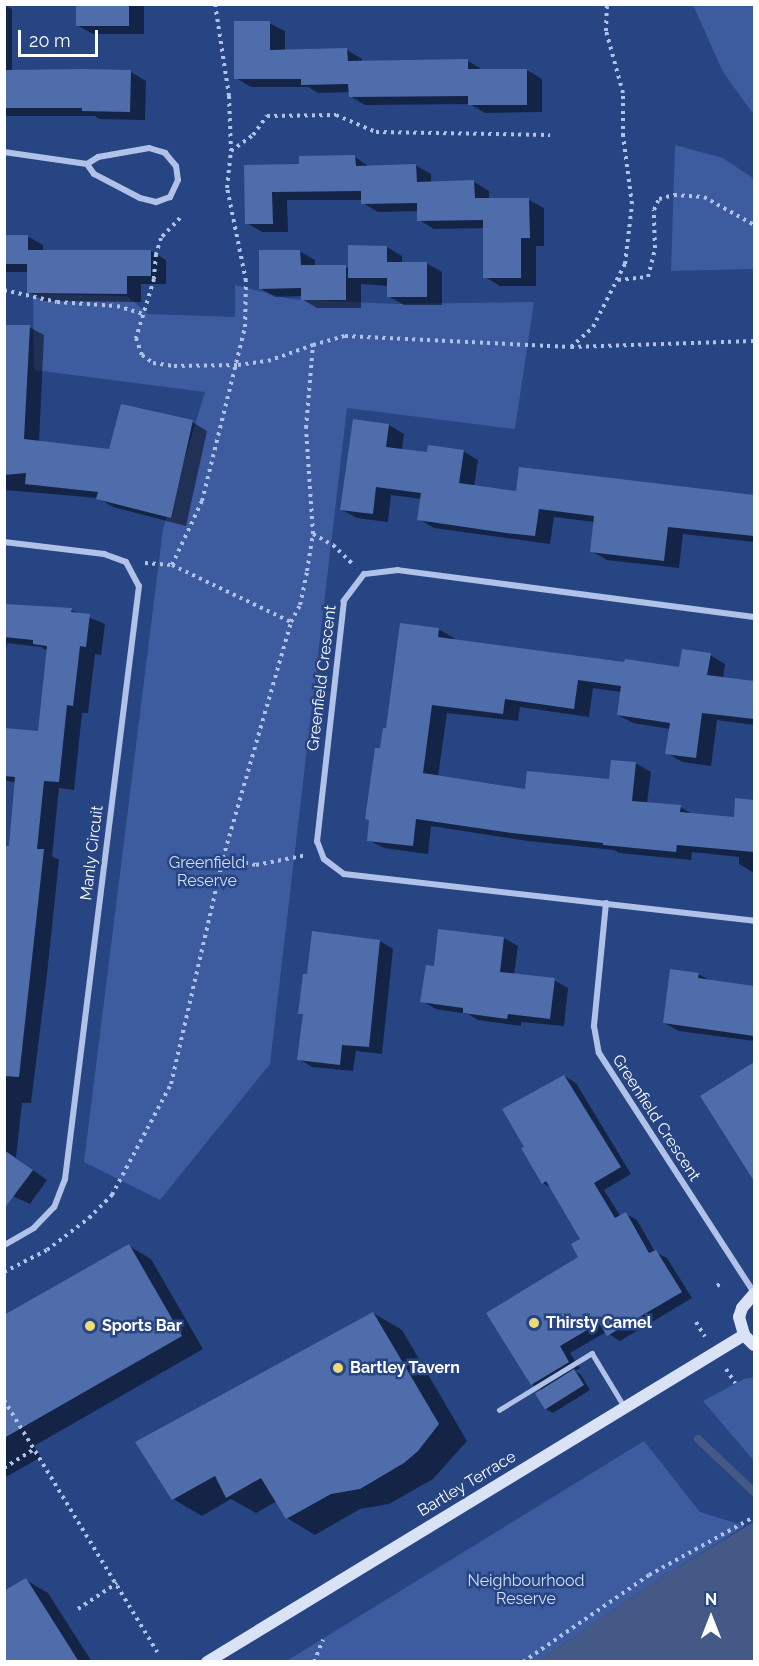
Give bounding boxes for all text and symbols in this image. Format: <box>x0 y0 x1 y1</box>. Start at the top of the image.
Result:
scale bar <box>21 18 100 56</box>
text: 20 m <box>29 30 71 51</box>
street label: Greenfield Crescent <box>304 604 340 752</box>
street label: Manly Circuit <box>77 804 107 902</box>
park label: Greenfield Reserve <box>169 853 245 891</box>
street label: Greenfield Crescent <box>608 1051 704 1185</box>
place label: Thirsty Camel <box>546 1313 652 1333</box>
place label: Sports Bar <box>102 1316 182 1336</box>
marker: Thirsty Camel <box>527 1316 541 1330</box>
marker: Sports Bar <box>83 1319 97 1333</box>
place label: Bartley Tavern <box>350 1358 461 1378</box>
marker: Bartley Tavern <box>331 1361 345 1375</box>
street label: Bartley Terrace <box>414 1447 520 1521</box>
park label: Neighbourhood Reserve <box>467 1571 585 1609</box>
north arrow <box>681 1588 741 1648</box>
text: N <box>705 1590 717 1609</box>

